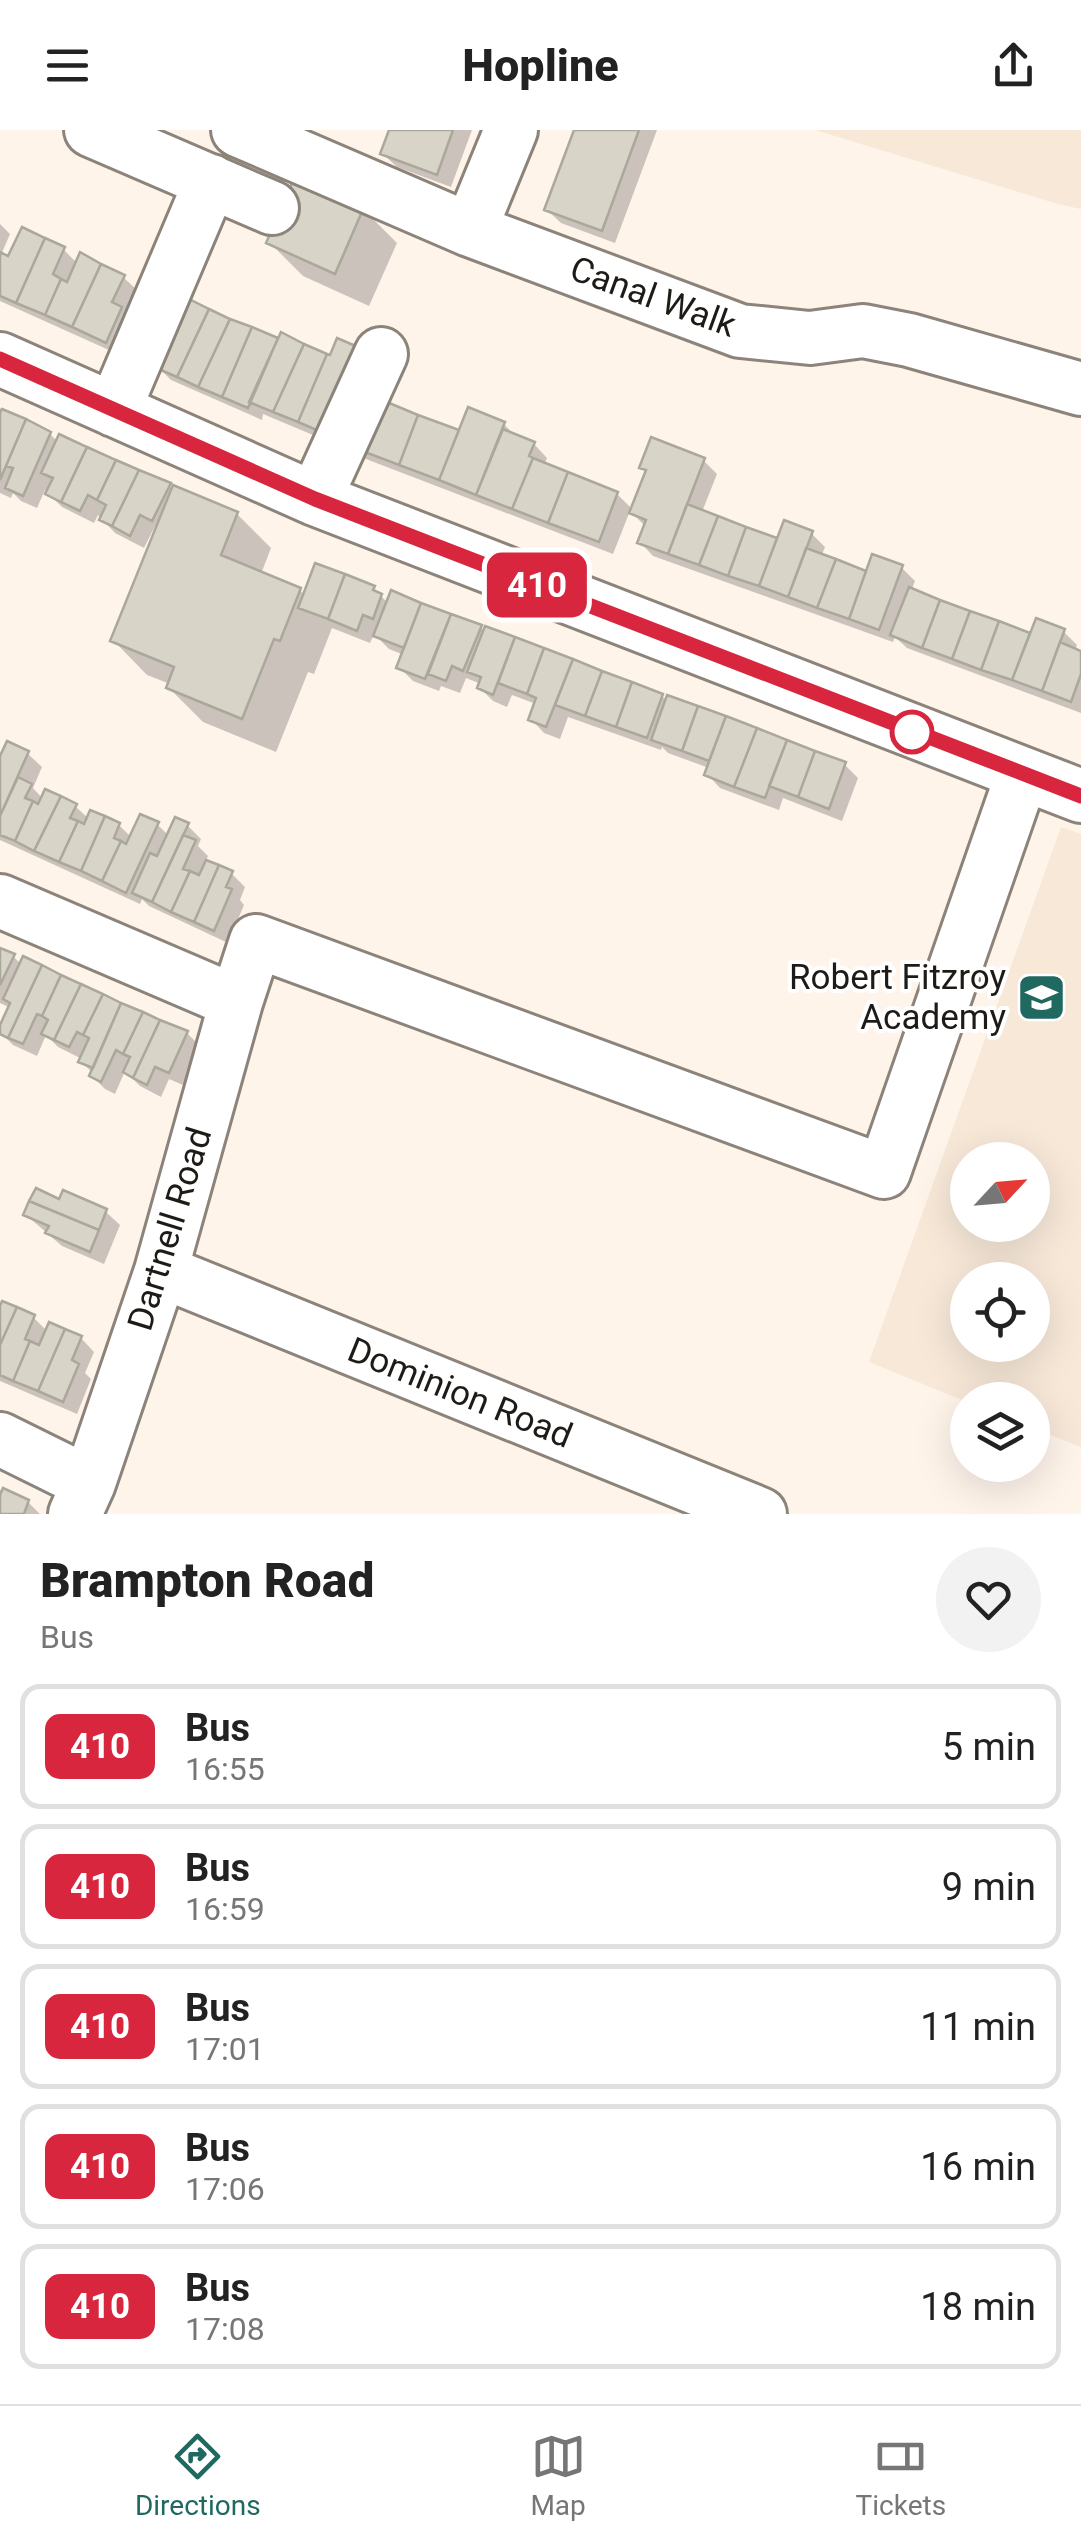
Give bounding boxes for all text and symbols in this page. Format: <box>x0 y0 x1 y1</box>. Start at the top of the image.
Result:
icon: menu <box>40 38 95 93</box>
icon: share <box>986 38 1041 93</box>
text: Hopline <box>462 39 619 92</box>
street label: Canal Walk <box>565 248 742 346</box>
line badge: 410 <box>480 552 594 618</box>
text: 410 <box>507 565 567 606</box>
unlabelled marker <box>891 711 933 753</box>
place label: Robert Fitzroy Academy <box>789 957 1006 1038</box>
school or university icon: Robert Fitzroy Academy <box>1015 971 1067 1023</box>
street label: Dartnell Road <box>120 1123 220 1335</box>
north arrow <box>950 1142 1050 1242</box>
map controls <box>950 1142 1050 1482</box>
button: locate <box>950 1262 1050 1362</box>
street label: Dominion Road <box>342 1329 578 1457</box>
button: layers <box>950 1382 1050 1482</box>
button: heart <box>936 1547 1041 1652</box>
text: Brampton Road <box>40 1552 374 1609</box>
text: Bus <box>40 1618 94 1656</box>
text: Bus <box>185 1706 250 1750</box>
text: 5 min <box>942 1725 1036 1769</box>
text: 410 <box>70 1726 130 1767</box>
text: 16:55 <box>185 1750 265 1788</box>
text: Bus <box>185 1846 250 1890</box>
text: 9 min <box>942 1865 1036 1909</box>
text: 410 <box>70 1866 130 1907</box>
text: 16:59 <box>185 1890 265 1928</box>
text: Bus <box>185 1986 250 2030</box>
text: 11 min <box>920 2005 1036 2049</box>
text: 410 <box>70 2006 130 2047</box>
text: 17:01 <box>185 2030 265 2068</box>
text: Bus <box>185 2126 250 2170</box>
text: 16 min <box>920 2145 1036 2189</box>
text: 410 <box>70 2146 130 2187</box>
text: 17:06 <box>185 2170 265 2208</box>
text: Bus <box>185 2266 250 2310</box>
text: 18 min <box>920 2285 1036 2329</box>
text: 410 <box>70 2286 130 2327</box>
text: 17:08 <box>185 2310 265 2348</box>
tab: Directions <box>135 2429 261 2522</box>
tab: Map <box>530 2429 586 2522</box>
tab: Tickets <box>856 2429 946 2522</box>

